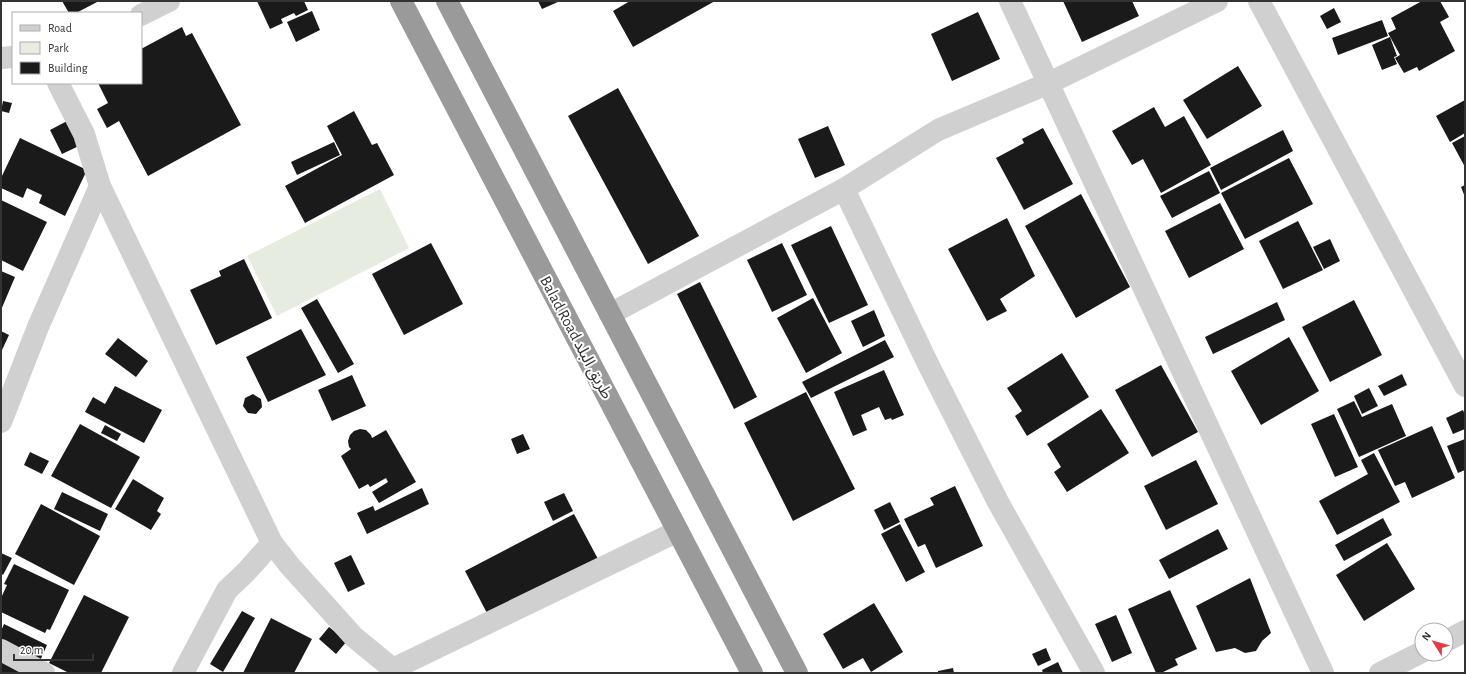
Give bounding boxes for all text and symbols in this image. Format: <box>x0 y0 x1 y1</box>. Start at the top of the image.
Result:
legend <box>12 12 142 84</box>
text: Road <box>48 22 72 34</box>
text: Park <box>48 42 69 54</box>
text: Building <box>48 62 88 74</box>
street label: Balad Road طريق البلد <box>535 273 615 403</box>
north arrow <box>1414 622 1454 662</box>
text: N <box>1420 630 1433 643</box>
scale bar <box>14 636 93 662</box>
text: 20 m <box>20 644 43 656</box>

